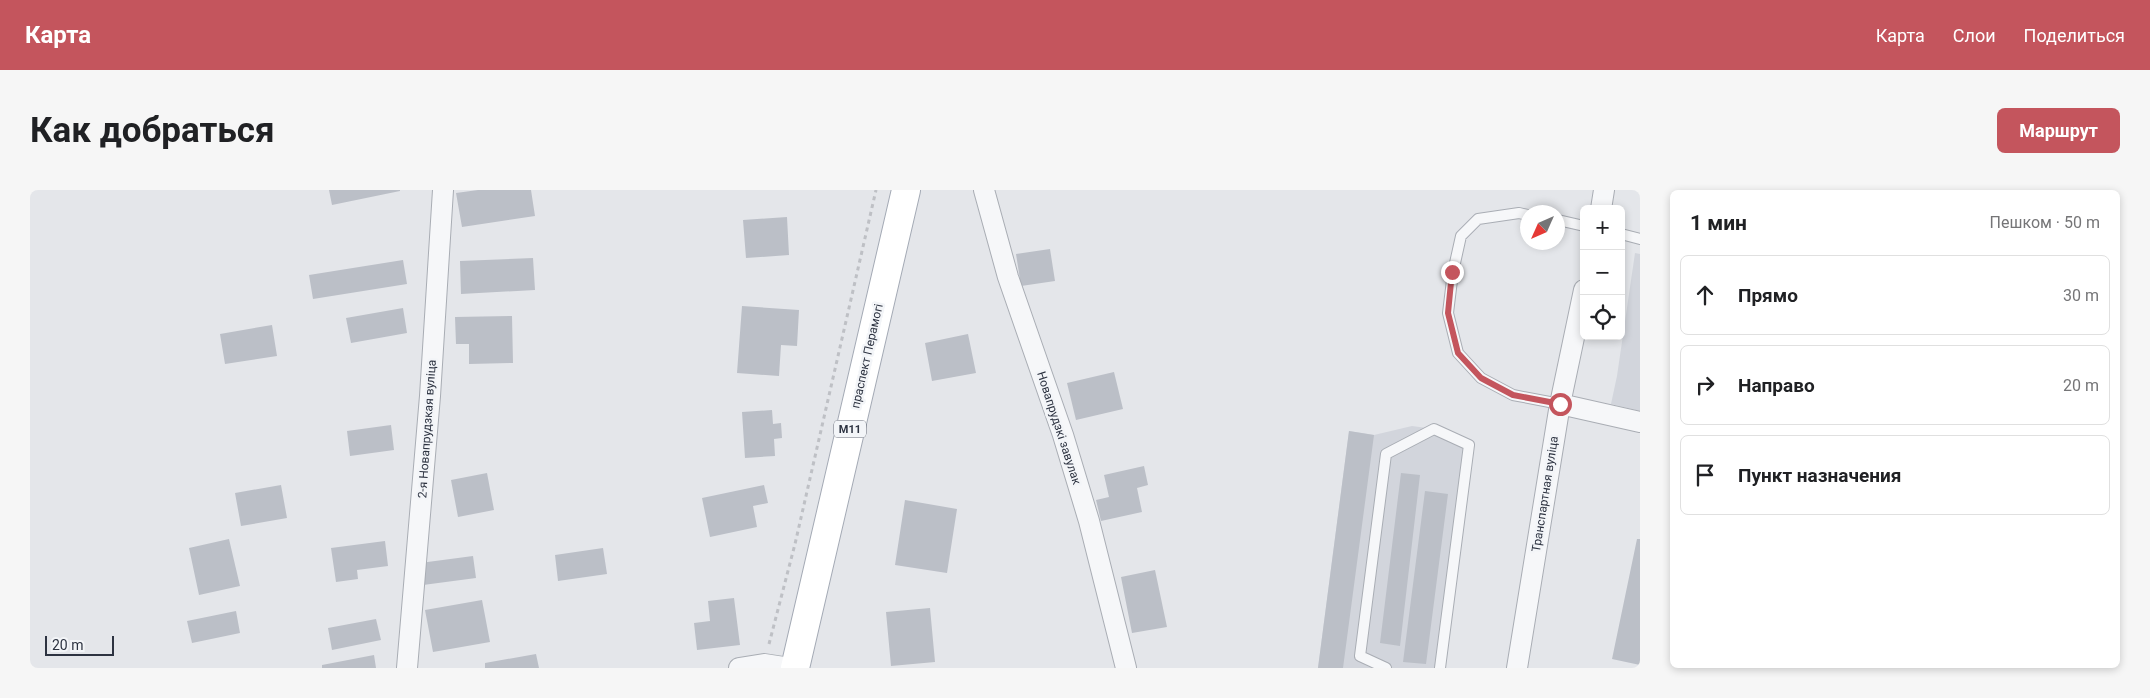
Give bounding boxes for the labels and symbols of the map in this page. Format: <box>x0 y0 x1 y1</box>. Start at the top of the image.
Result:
north arrow <box>1520 205 1565 250</box>
route end <box>1441 261 1464 284</box>
street label: праспект Перамогі <box>848 302 886 410</box>
street label: 2-я Новапрудзкая вуліца <box>415 359 439 499</box>
street label: Новапрудзкі завулак <box>1034 370 1084 487</box>
route start <box>1549 393 1572 416</box>
road number: М11 <box>834 420 866 438</box>
street label: Транспартная вуліца <box>1529 435 1561 553</box>
scale bar <box>45 633 114 656</box>

